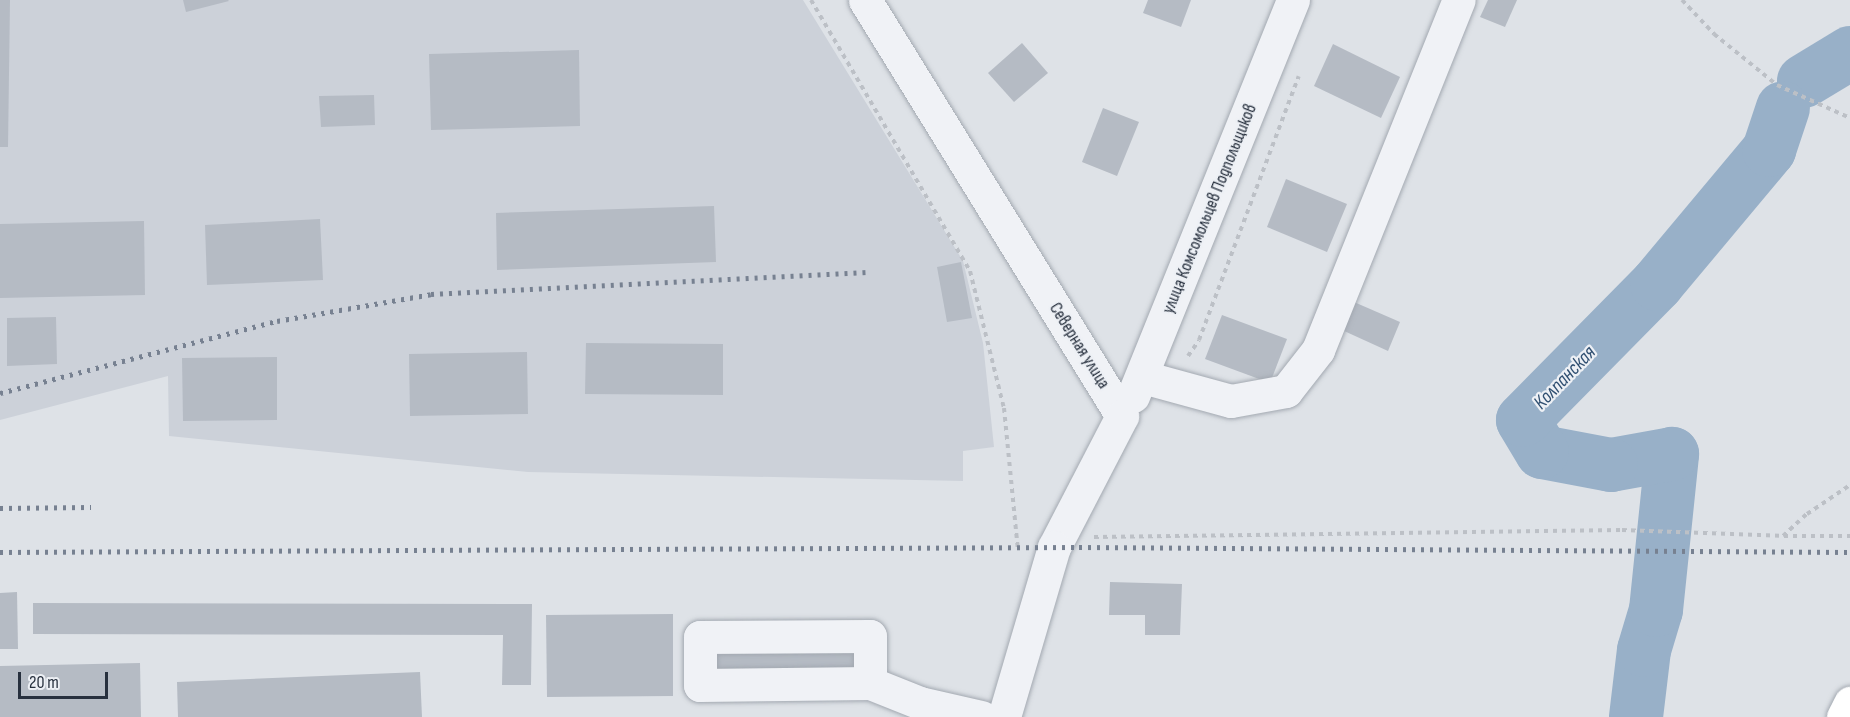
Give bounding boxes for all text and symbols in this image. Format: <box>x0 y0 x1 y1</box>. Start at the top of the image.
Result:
street label: улица Комсомольцев Подпольщиков <box>1158 101 1262 317</box>
street label: Северная улица <box>1044 299 1114 393</box>
water label: Колпанская <box>1529 341 1601 415</box>
scale bar <box>21 660 111 698</box>
text: 20 m <box>29 672 59 693</box>

